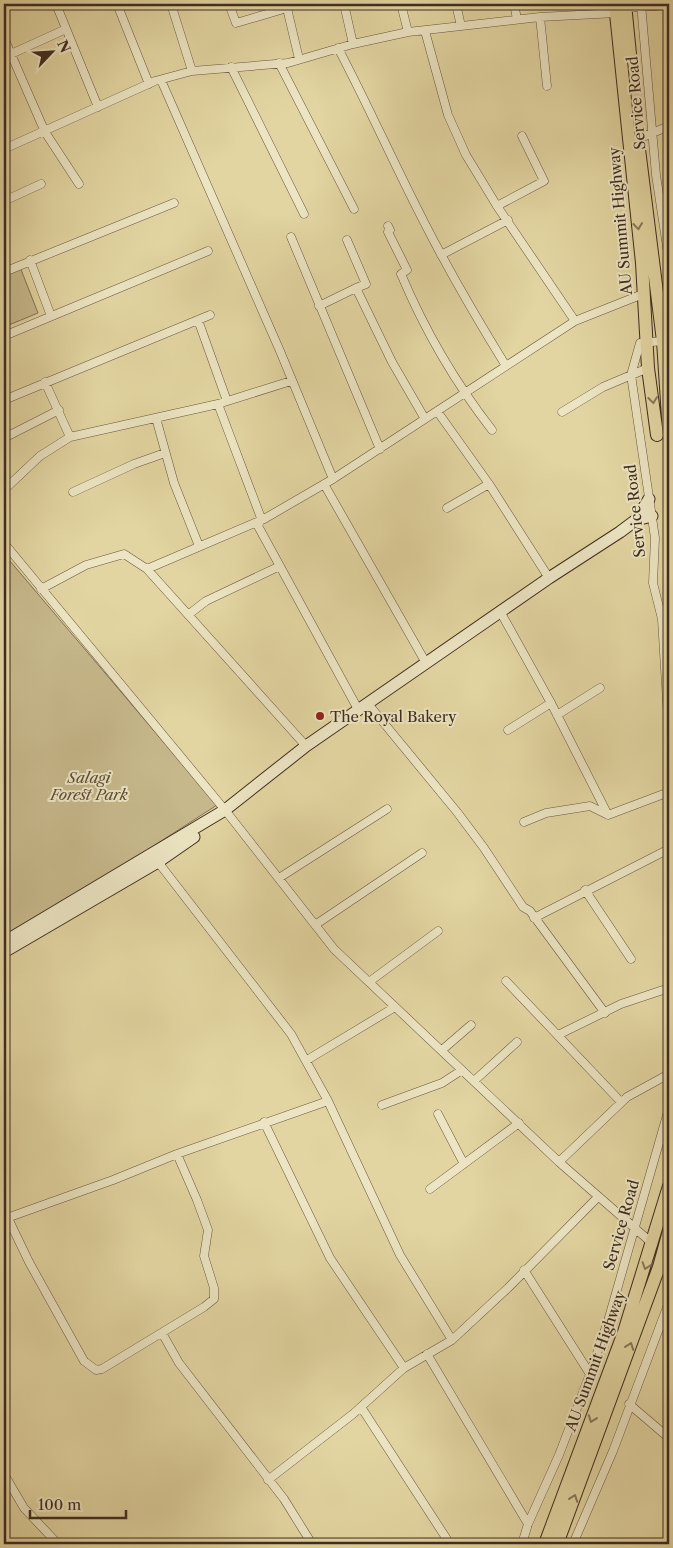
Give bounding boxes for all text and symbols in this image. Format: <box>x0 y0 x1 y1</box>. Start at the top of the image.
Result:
north arrow <box>28 28 78 78</box>
text: N <box>53 37 75 56</box>
street label: Service Road <box>622 55 650 151</box>
street label: AU Summit Highway <box>604 146 636 297</box>
one-way arrow <box>632 223 643 231</box>
one-way arrow <box>647 396 657 405</box>
street label: Service Road <box>621 463 649 559</box>
place label: The Royal Bakery <box>330 707 457 726</box>
marker: The Royal Bakery <box>314 710 326 722</box>
park label: Salagi Forest Park <box>49 768 128 804</box>
street label: Service Road <box>599 1177 643 1273</box>
one-way arrow <box>641 1261 651 1270</box>
street label: AU Summit Highway <box>560 1287 630 1435</box>
one-way arrow <box>624 1342 634 1351</box>
one-way arrow <box>588 1414 598 1423</box>
scale bar <box>30 1488 126 1520</box>
text: 100 m <box>38 1495 81 1514</box>
one-way arrow <box>568 1495 578 1503</box>

